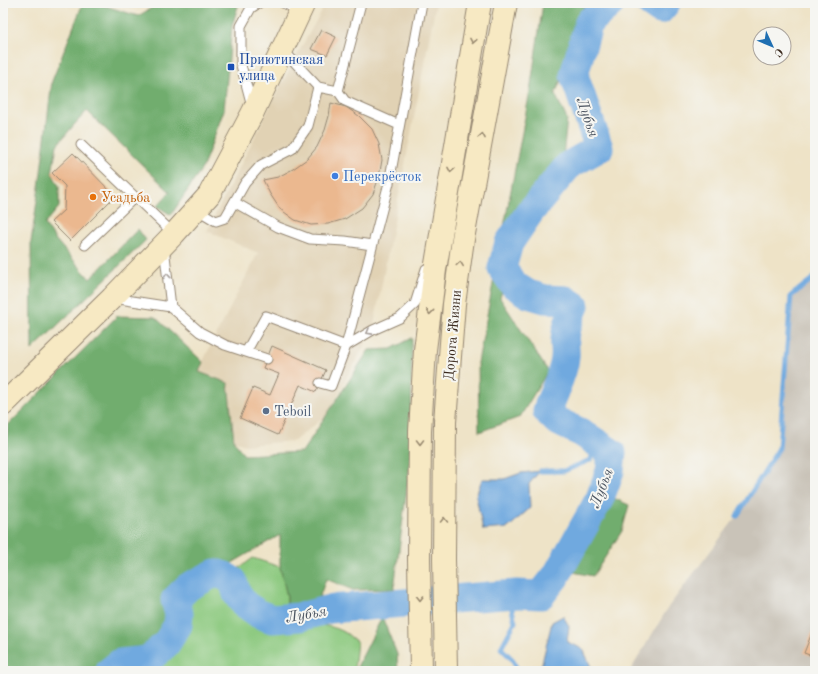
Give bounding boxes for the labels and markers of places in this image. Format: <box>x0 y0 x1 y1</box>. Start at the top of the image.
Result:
place label: Приютинская улица <box>239 53 323 83</box>
marker: Приютинская улица <box>226 62 236 72</box>
place label: Перекрёсток <box>343 170 422 184</box>
marker: Перекрёсток <box>330 171 340 181</box>
place label: Усадьба <box>101 191 150 205</box>
marker: Усадьба <box>88 192 98 202</box>
place label: Teboil <box>274 405 311 419</box>
marker: Teboil <box>261 406 271 416</box>

